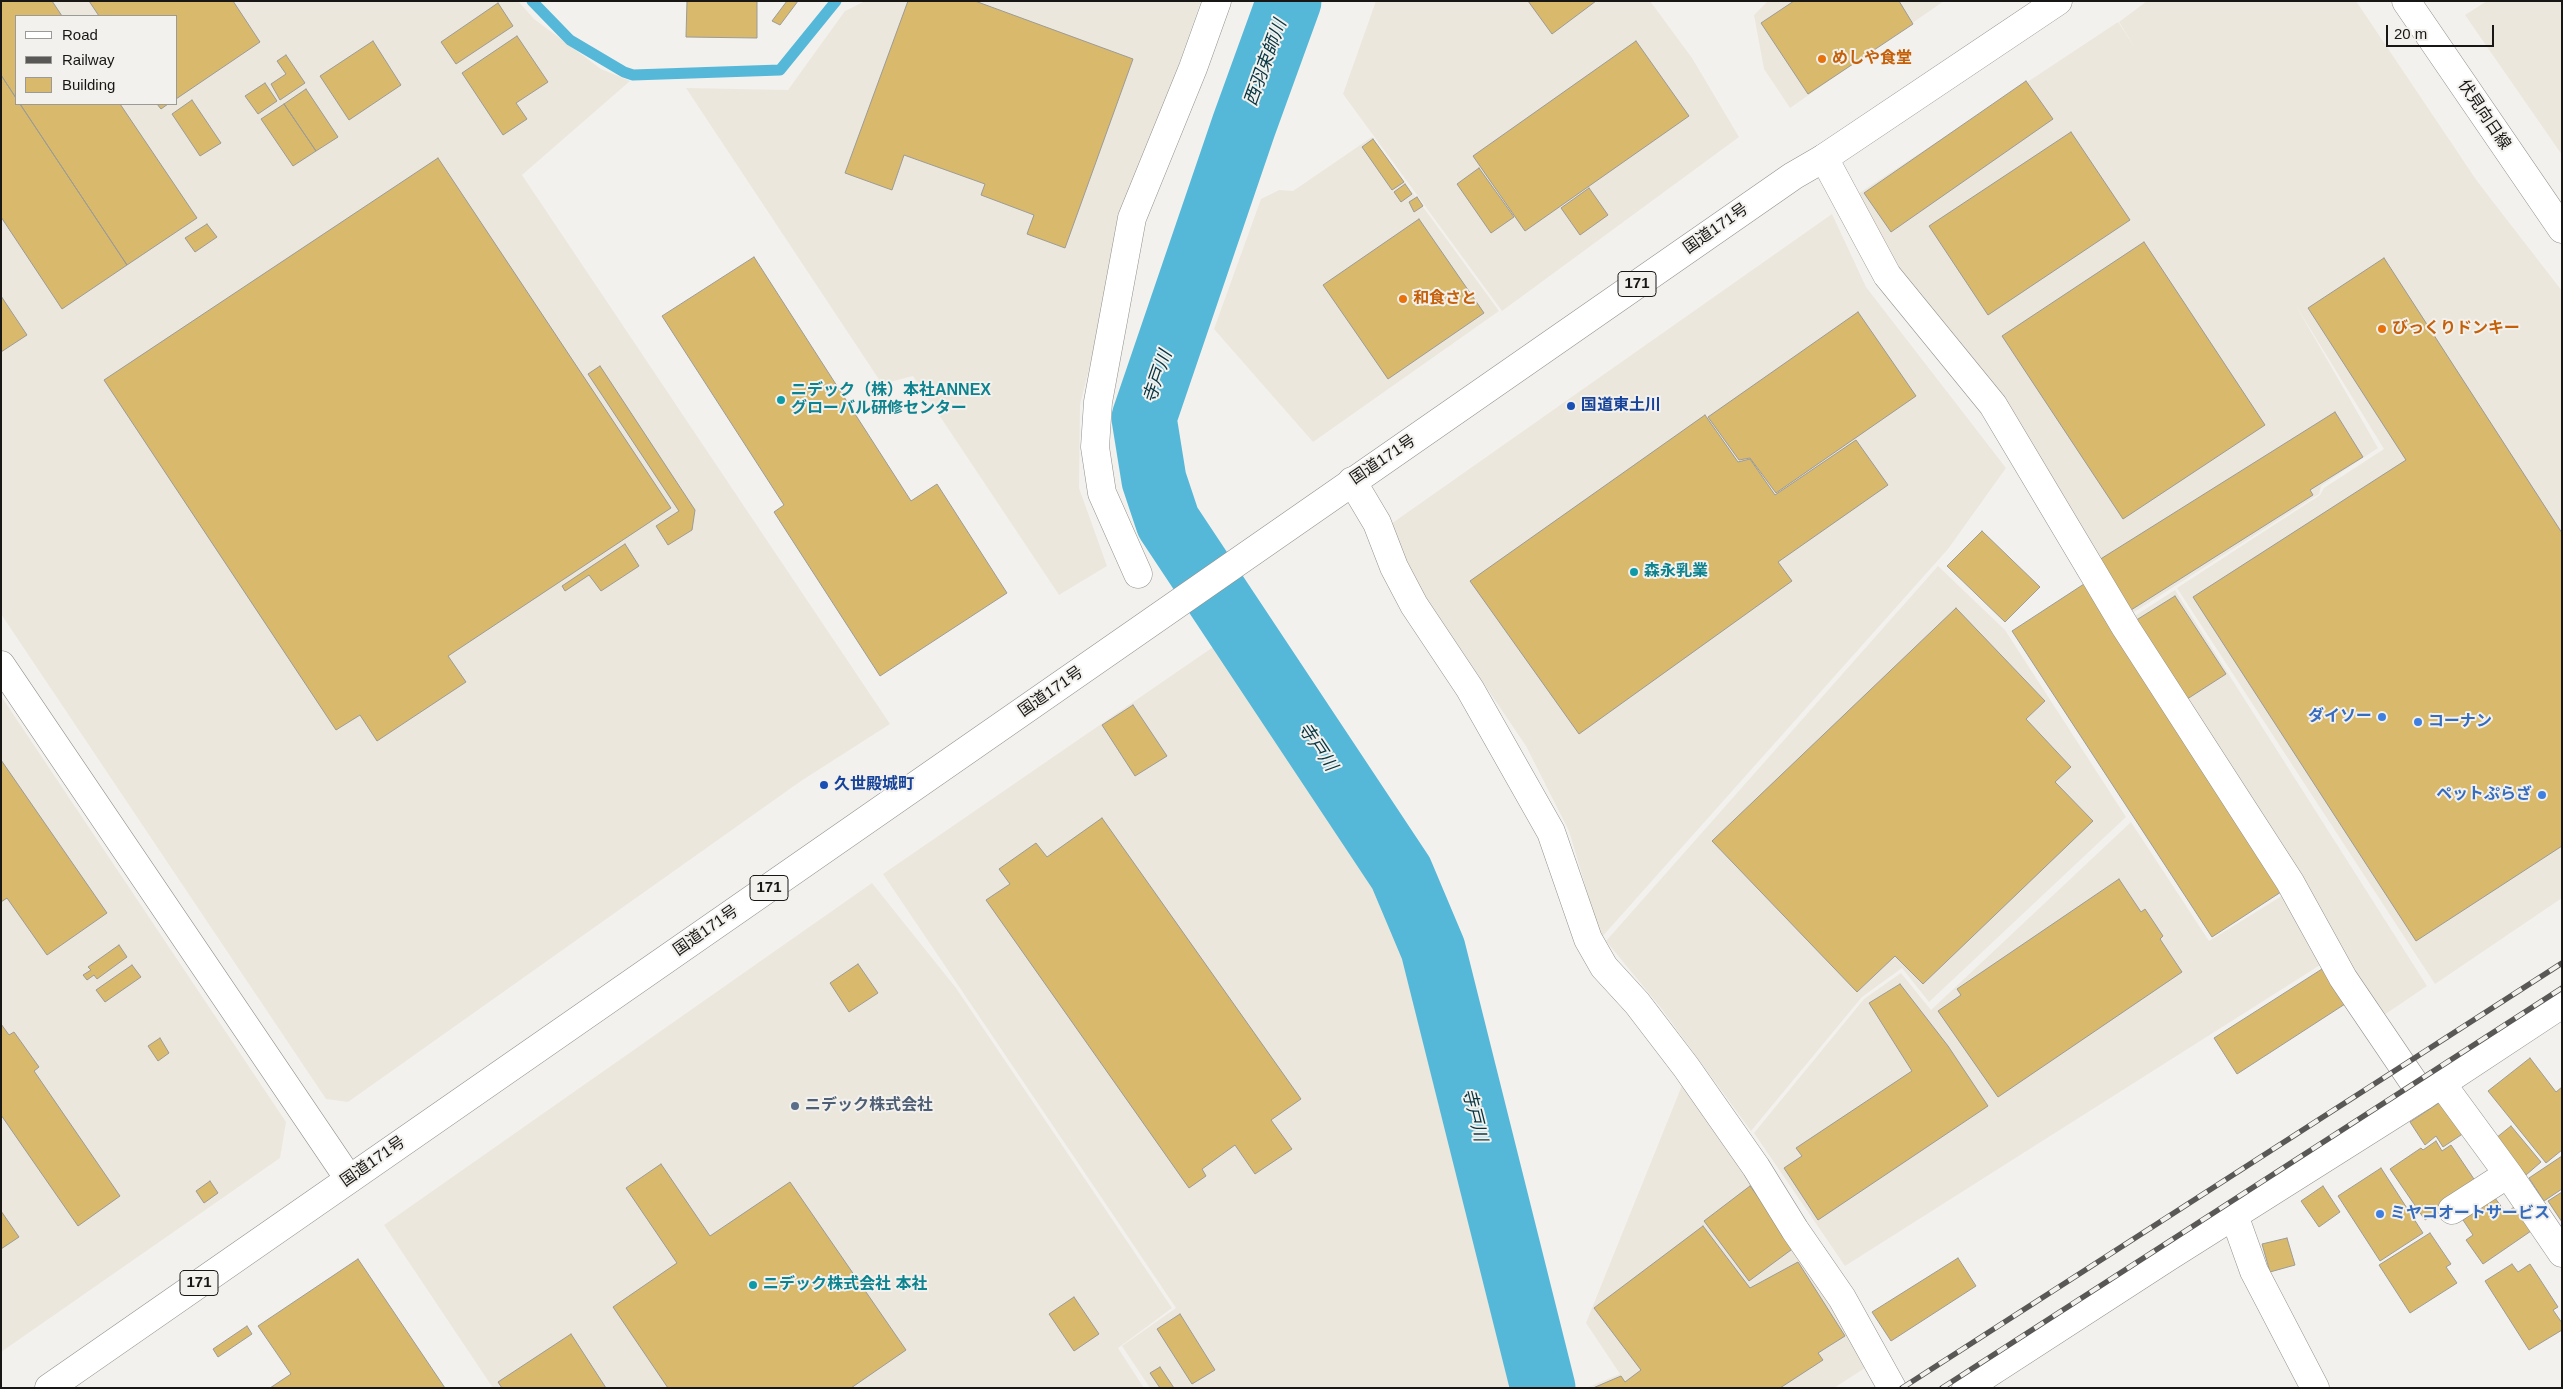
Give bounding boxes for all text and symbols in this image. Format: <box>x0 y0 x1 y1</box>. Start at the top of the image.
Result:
legend <box>15 15 178 105</box>
scale bar <box>2388 15 2496 47</box>
water label: 西羽束師川 <box>1240 17 1292 109</box>
text: 20 m <box>2394 25 2427 42</box>
text: Road <box>62 26 98 43</box>
place label: めしや食堂 <box>1832 49 1912 69</box>
text: Railway <box>62 51 115 68</box>
marker: めしや食堂 <box>1816 53 1828 65</box>
text: Building <box>62 76 115 93</box>
street label: 伏見向日線 <box>2454 76 2514 154</box>
street label: 国道171号 <box>1680 200 1752 258</box>
road number: 171 <box>1618 272 1656 296</box>
place label: 和食さと <box>1413 289 1477 309</box>
marker: 和食さと <box>1397 293 1409 305</box>
place label: びっくりドンキー <box>2392 319 2520 339</box>
marker: びっくりドンキー <box>2376 323 2388 335</box>
water label: 寺戸川 <box>1139 348 1177 406</box>
place label: ニデック（株）本社ANNEX グローバル研修センター <box>791 381 991 419</box>
marker: ニデック（株）本社ANNEX グローバル研修センター <box>775 394 787 406</box>
place label: 国道東土川 <box>1581 396 1661 416</box>
marker: 国道東土川 <box>1565 400 1577 412</box>
street label: 国道171号 <box>1347 431 1419 489</box>
place label: 森永乳業 <box>1644 562 1708 582</box>
marker: 森永乳業 <box>1628 566 1640 578</box>
street label: 国道171号 <box>1015 663 1087 721</box>
place label: ダイソー <box>2308 707 2372 727</box>
marker: ダイソー <box>2376 711 2388 723</box>
place label: コーナン <box>2428 712 2492 732</box>
marker: コーナン <box>2412 716 2424 728</box>
water label: 寺戸川 <box>1293 719 1341 775</box>
place label: 久世殿城町 <box>834 775 914 795</box>
marker: 久世殿城町 <box>818 779 830 791</box>
place label: ペットぷらざ <box>2436 785 2532 805</box>
marker: ペットぷらざ <box>2536 789 2548 801</box>
road number: 171 <box>750 876 788 900</box>
street label: 国道171号 <box>670 902 742 960</box>
water label: 寺戸川 <box>1457 1086 1491 1144</box>
place label: ニデック株式会社 <box>805 1096 933 1116</box>
marker: ニデック株式会社 <box>789 1100 801 1112</box>
street label: 国道171号 <box>337 1133 409 1191</box>
place label: ミヤコオートサービス <box>2390 1204 2550 1224</box>
marker: ミヤコオートサービス <box>2374 1208 2386 1220</box>
road number: 171 <box>180 1270 218 1296</box>
place label: ニデック株式会社 本社 <box>763 1275 927 1295</box>
marker: ニデック株式会社 本社 <box>747 1279 759 1291</box>

